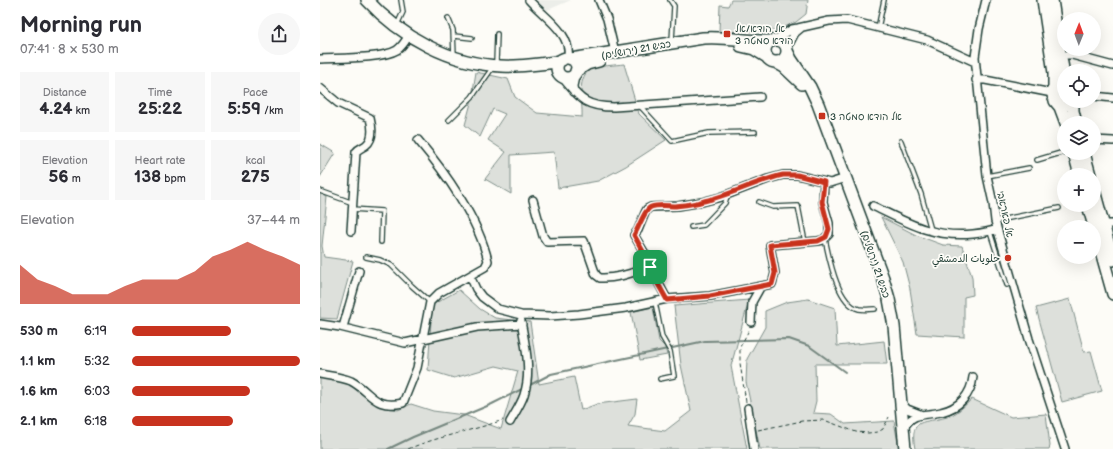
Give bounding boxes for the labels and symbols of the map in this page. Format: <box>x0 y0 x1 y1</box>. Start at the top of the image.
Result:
north arrow <box>1057 12 1101 56</box>
place label: אל הודא/אל הודא סמטה 3 <box>735 23 793 47</box>
marker: אל הודא/אל הודא סמטה 3 <box>722 29 732 39</box>
street label: כביש 21 (ירושלים) <box>600 38 672 62</box>
marker: אל הודא סמטה 3 <box>817 111 827 121</box>
place label: אל הודא סמטה 3 <box>830 111 902 123</box>
street label: אל פאראבי <box>994 190 1016 239</box>
street label: כביש 21 (ירושלים) <box>858 229 892 300</box>
pin <box>633 250 667 284</box>
place label: حلويات الدمشقي <box>932 253 1000 268</box>
marker: حلويات الدمشقي <box>1003 253 1013 263</box>

